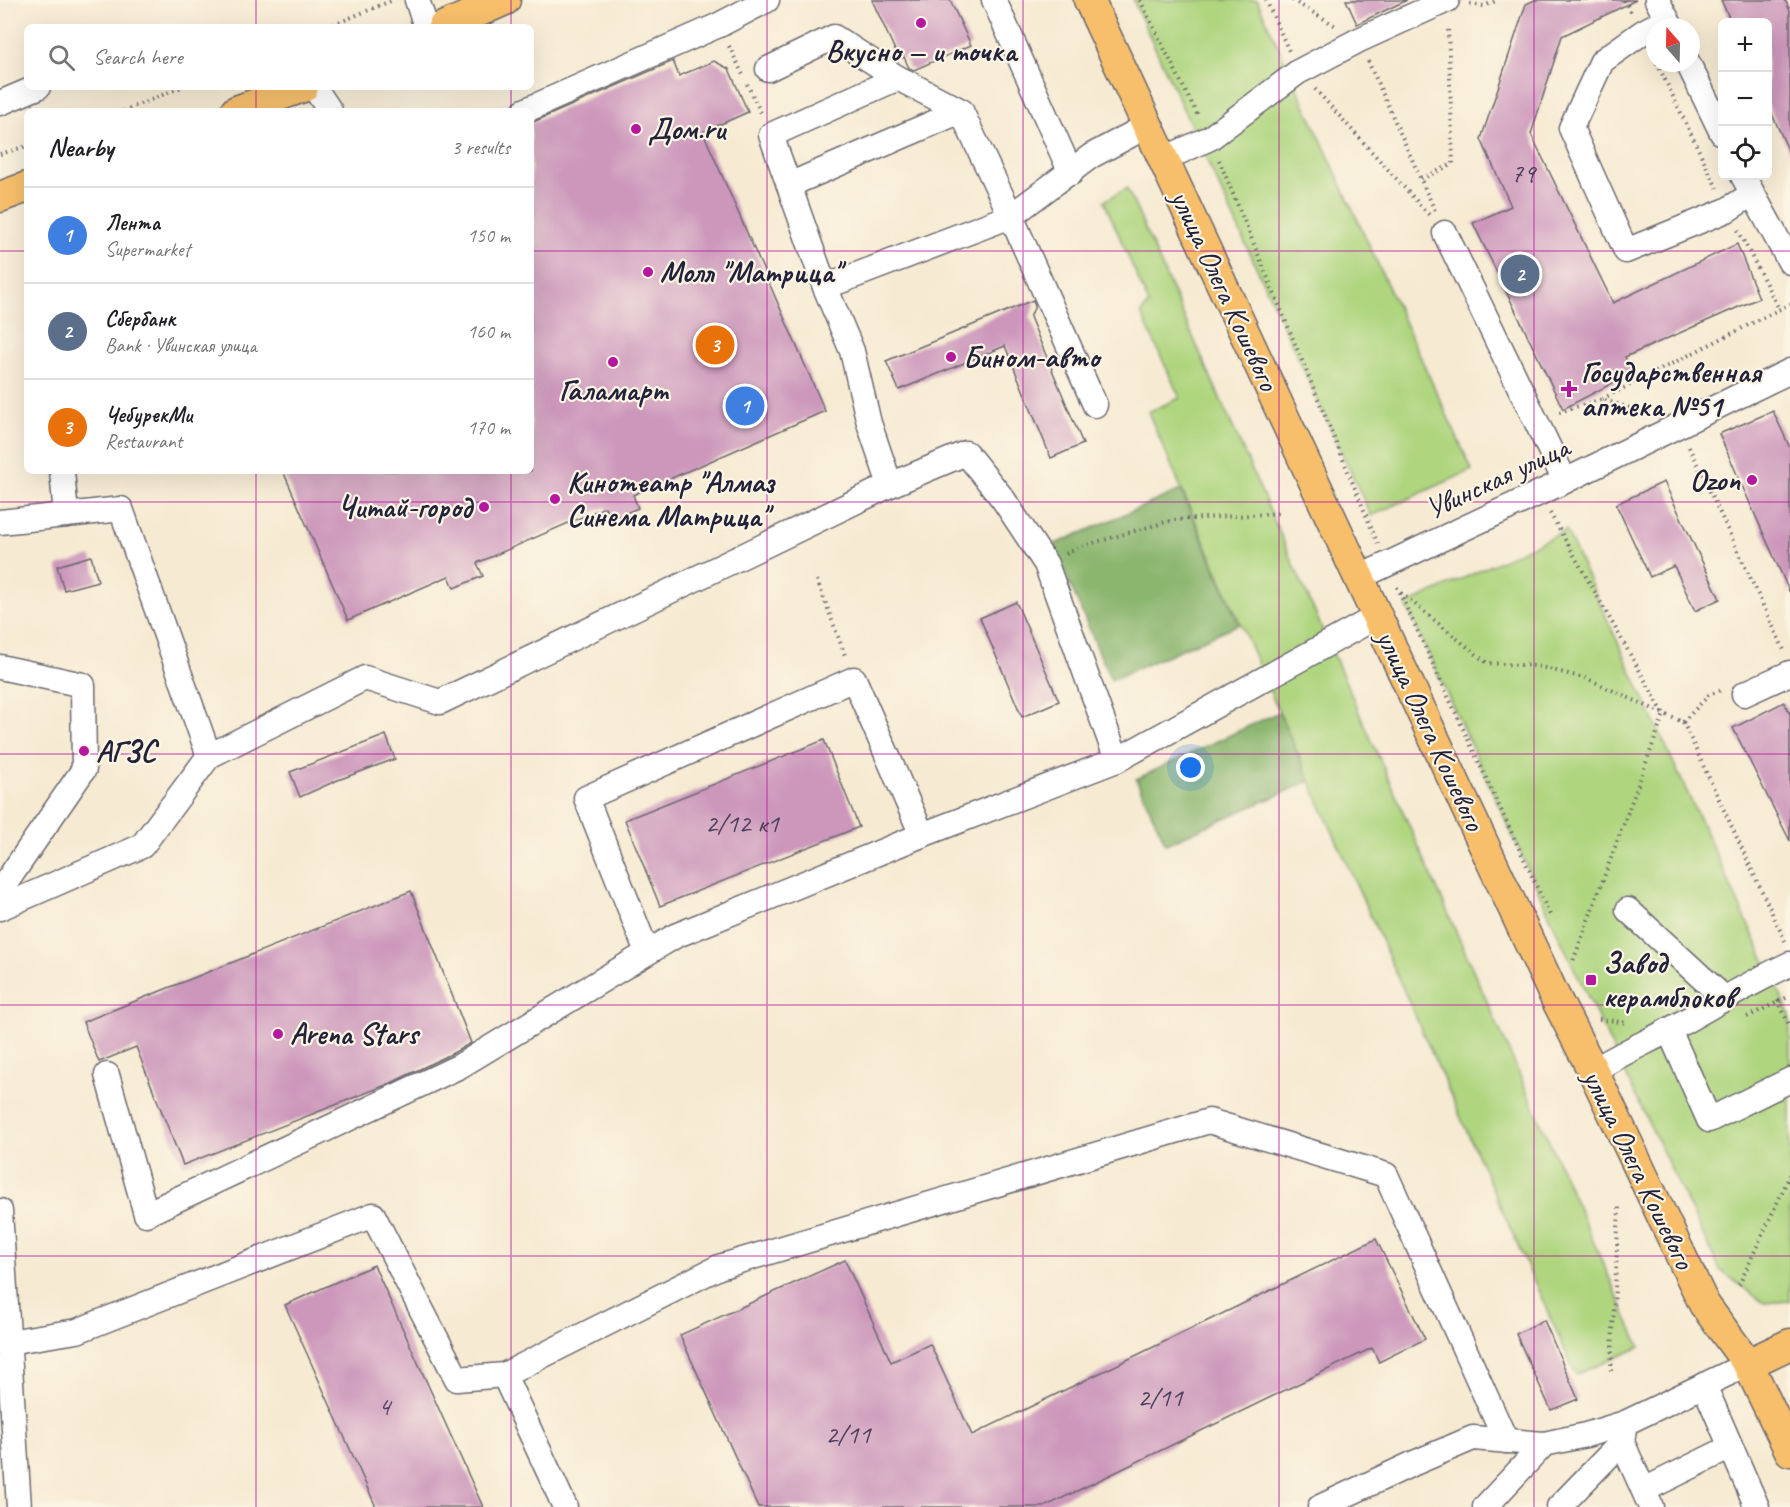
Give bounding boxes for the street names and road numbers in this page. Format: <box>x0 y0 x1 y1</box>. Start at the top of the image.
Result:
street label: улица Олега Кошевого <box>1161 182 1289 398</box>
street label: Увинская улица <box>1419 427 1577 528</box>
street label: улица Олега Кошевого <box>1367 622 1495 838</box>
street label: улица Олега Кошевого <box>1573 1061 1704 1276</box>

